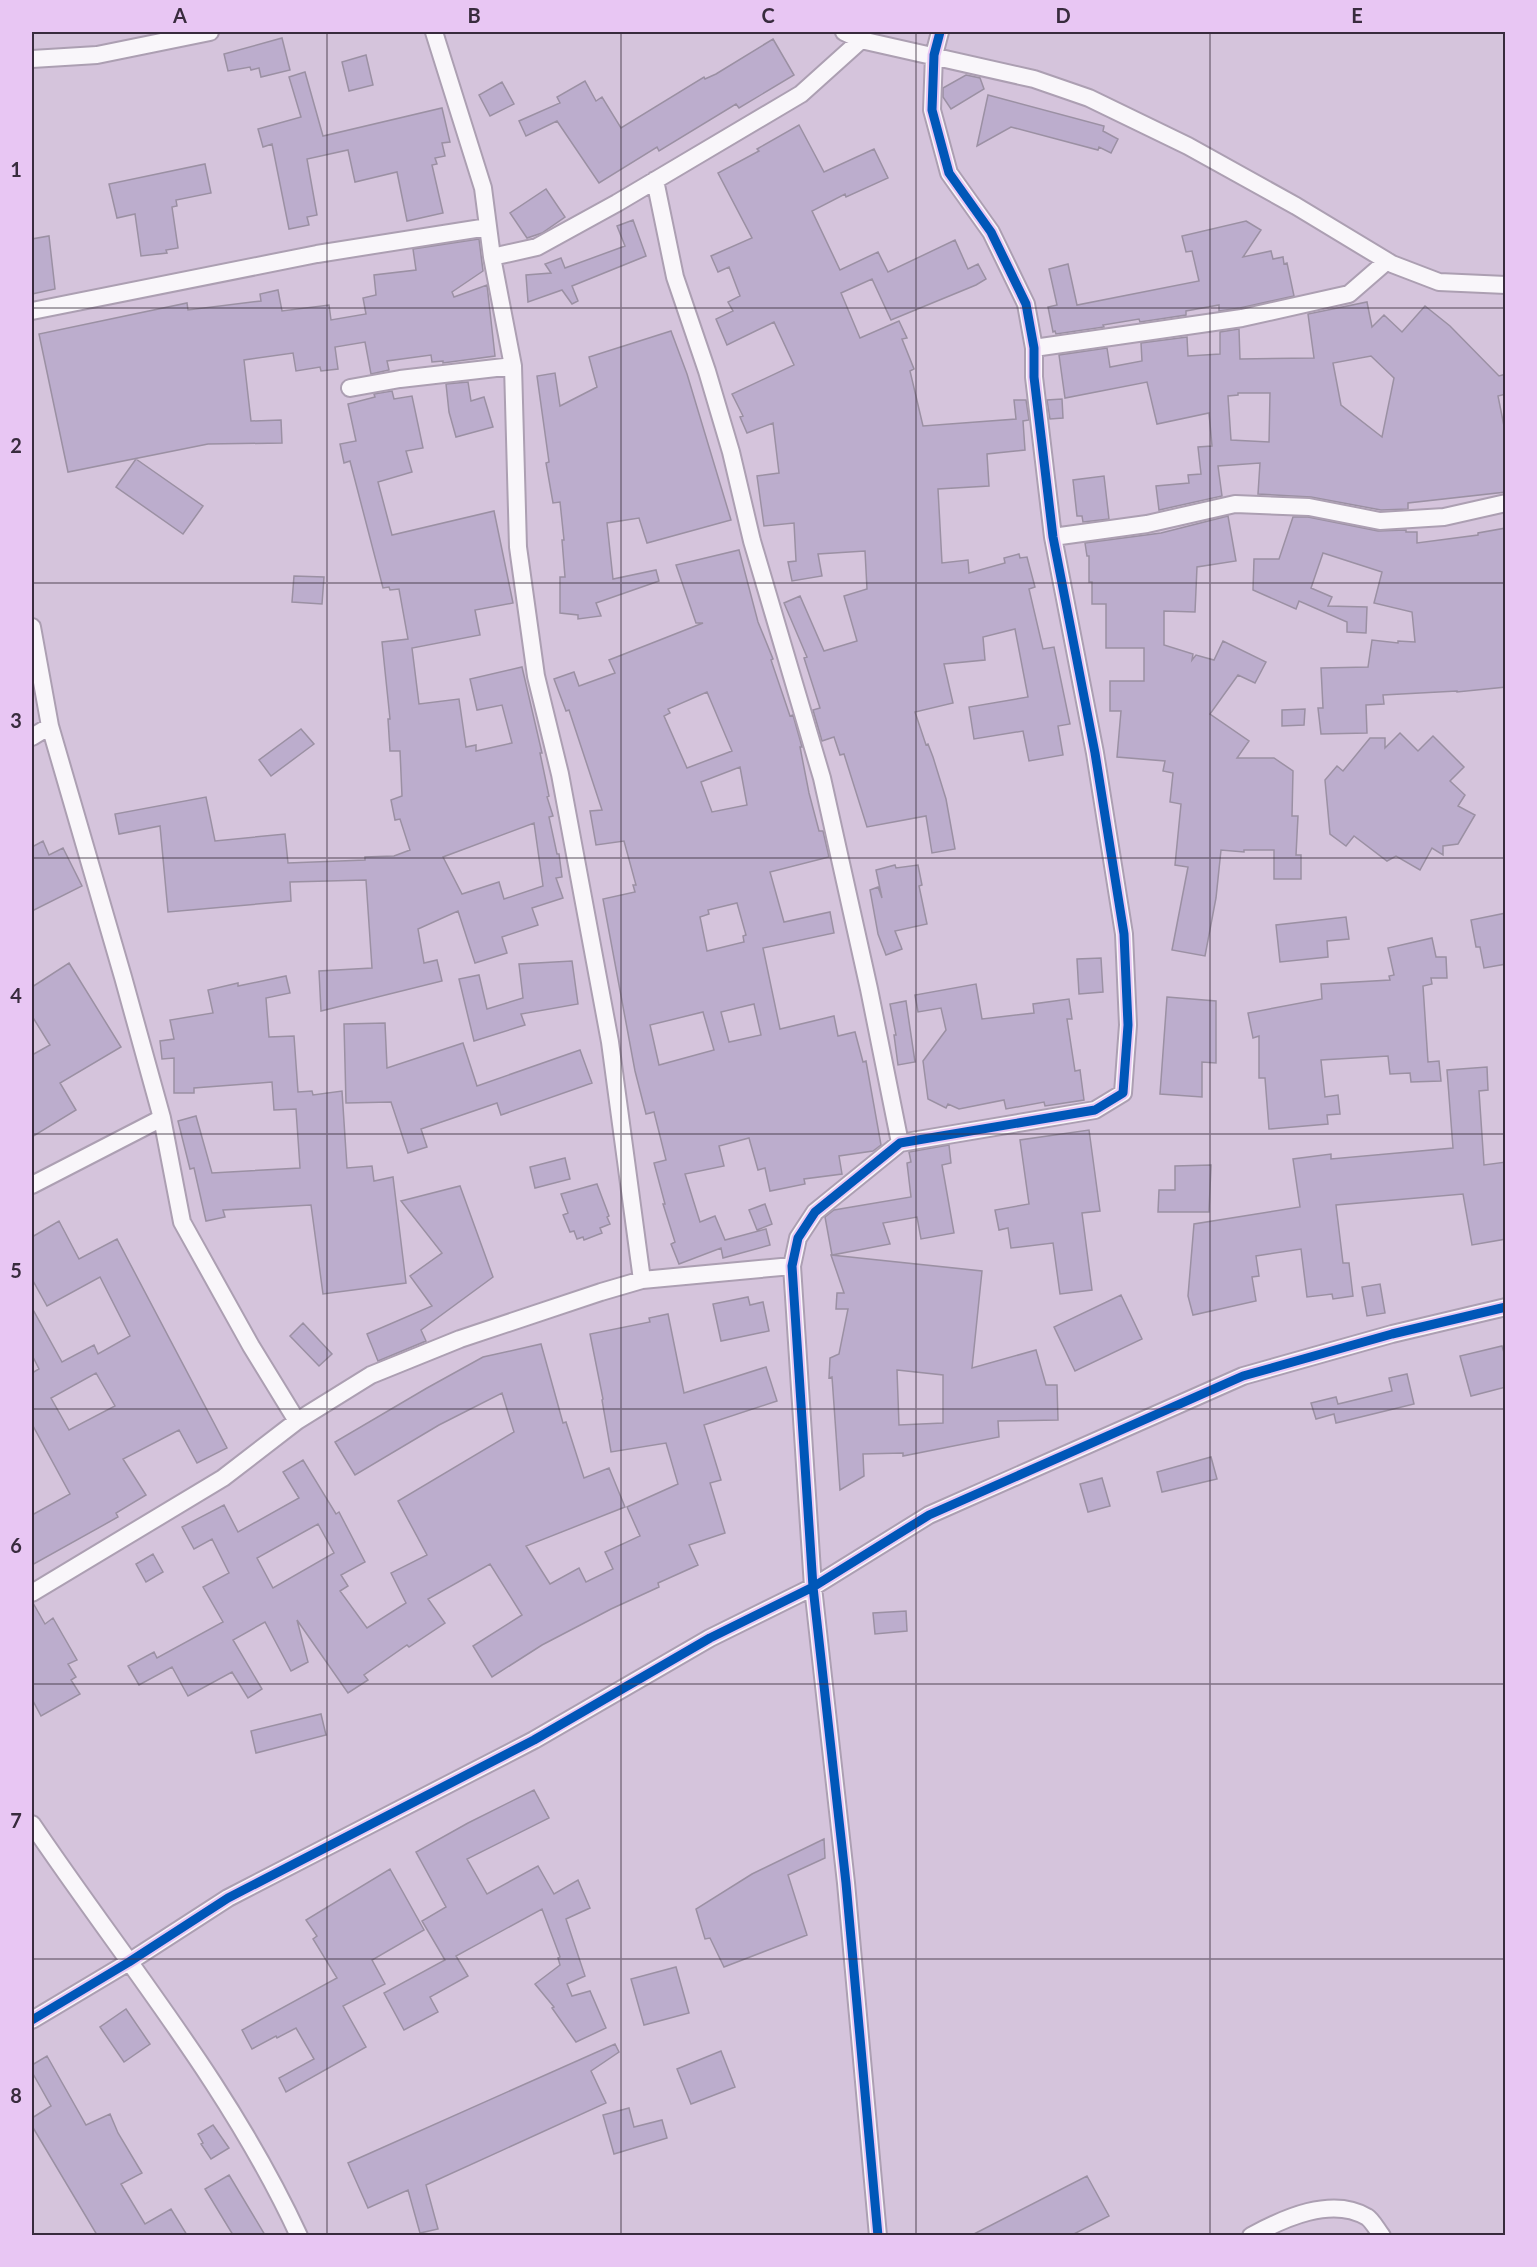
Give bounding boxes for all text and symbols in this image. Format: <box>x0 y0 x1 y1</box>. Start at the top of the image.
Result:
text: A <box>172 3 187 27</box>
text: B <box>467 3 481 27</box>
text: C <box>761 3 775 27</box>
text: D <box>1055 3 1071 27</box>
text: E <box>1351 3 1363 27</box>
text: 1 <box>10 157 22 181</box>
text: 2 <box>10 433 22 457</box>
text: 3 <box>10 708 22 732</box>
text: 4 <box>10 983 22 1007</box>
text: 5 <box>10 1258 22 1282</box>
text: 6 <box>10 1533 22 1557</box>
text: 7 <box>10 1808 22 1832</box>
text: 8 <box>10 2083 22 2107</box>

